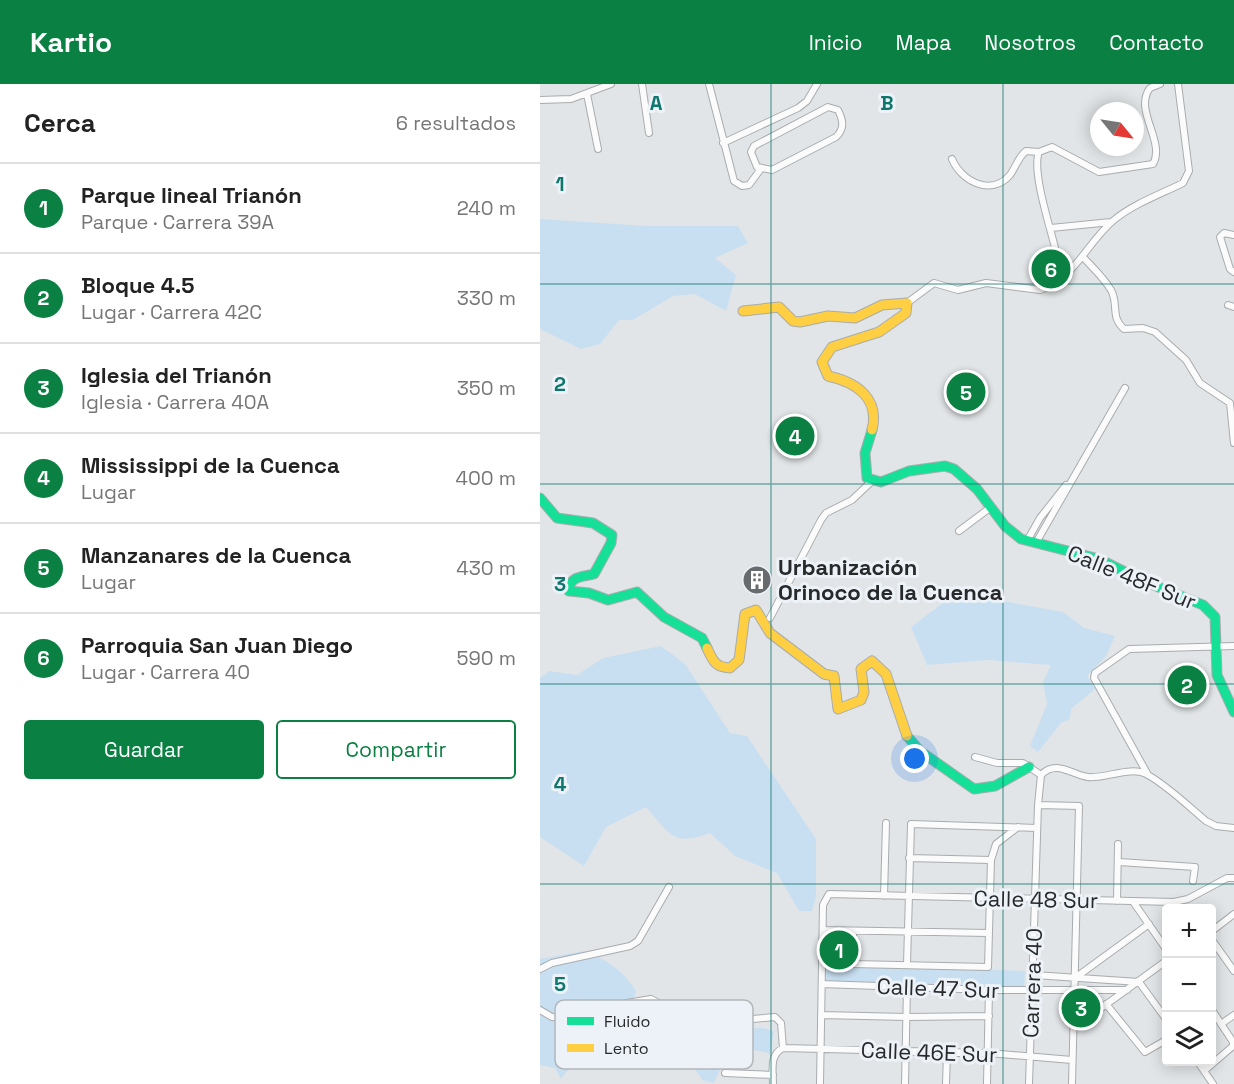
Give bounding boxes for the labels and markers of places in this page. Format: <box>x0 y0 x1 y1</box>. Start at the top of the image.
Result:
pin: 6 <box>1032 246 1070 291</box>
pin: 5 <box>946 370 986 414</box>
pin: 4 <box>776 414 814 458</box>
place label: Urbanización Orinoco de la Cuenca <box>778 553 1003 606</box>
building icon: Urbanización Orinoco de la Cuenca <box>741 564 773 596</box>
pin: 2 <box>1168 662 1206 708</box>
pin: 1 <box>820 928 858 972</box>
pin: 3 <box>1062 986 1100 1030</box>

